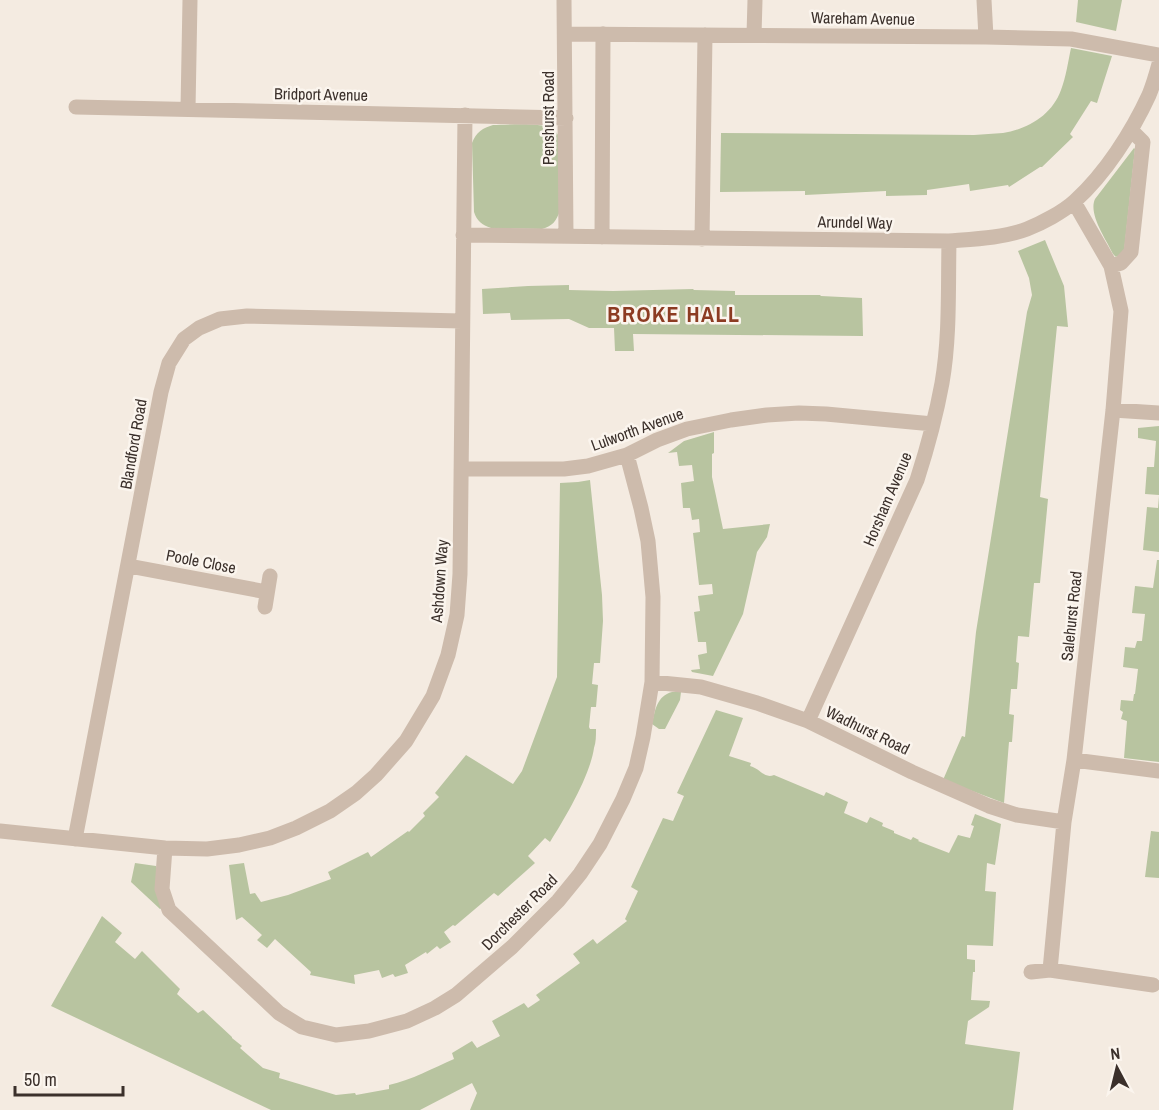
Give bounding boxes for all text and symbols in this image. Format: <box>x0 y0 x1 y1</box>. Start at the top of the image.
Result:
street label: Wareham Avenue <box>811 6 915 30</box>
street label: Penshurst Road <box>537 71 559 165</box>
street label: Bridport Avenue <box>274 82 368 106</box>
street label: Arundel Way <box>817 210 893 234</box>
district label: BROKE HALL <box>607 299 741 329</box>
street label: Blandford Road <box>114 397 152 491</box>
street label: Lulworth Avenue <box>588 402 686 456</box>
street label: Horsham Avenue <box>857 448 917 550</box>
street label: Ashdown Way <box>425 538 453 624</box>
street label: Poole Close <box>164 543 238 579</box>
street label: Salehurst Road <box>1055 570 1087 662</box>
street label: Wadhurst Road <box>822 700 914 760</box>
street label: Dorchester Road <box>476 869 562 955</box>
north arrow <box>1087 1038 1147 1098</box>
text: N <box>1109 1042 1121 1065</box>
scale bar <box>15 1059 123 1097</box>
text: 50 m <box>24 1067 57 1092</box>

